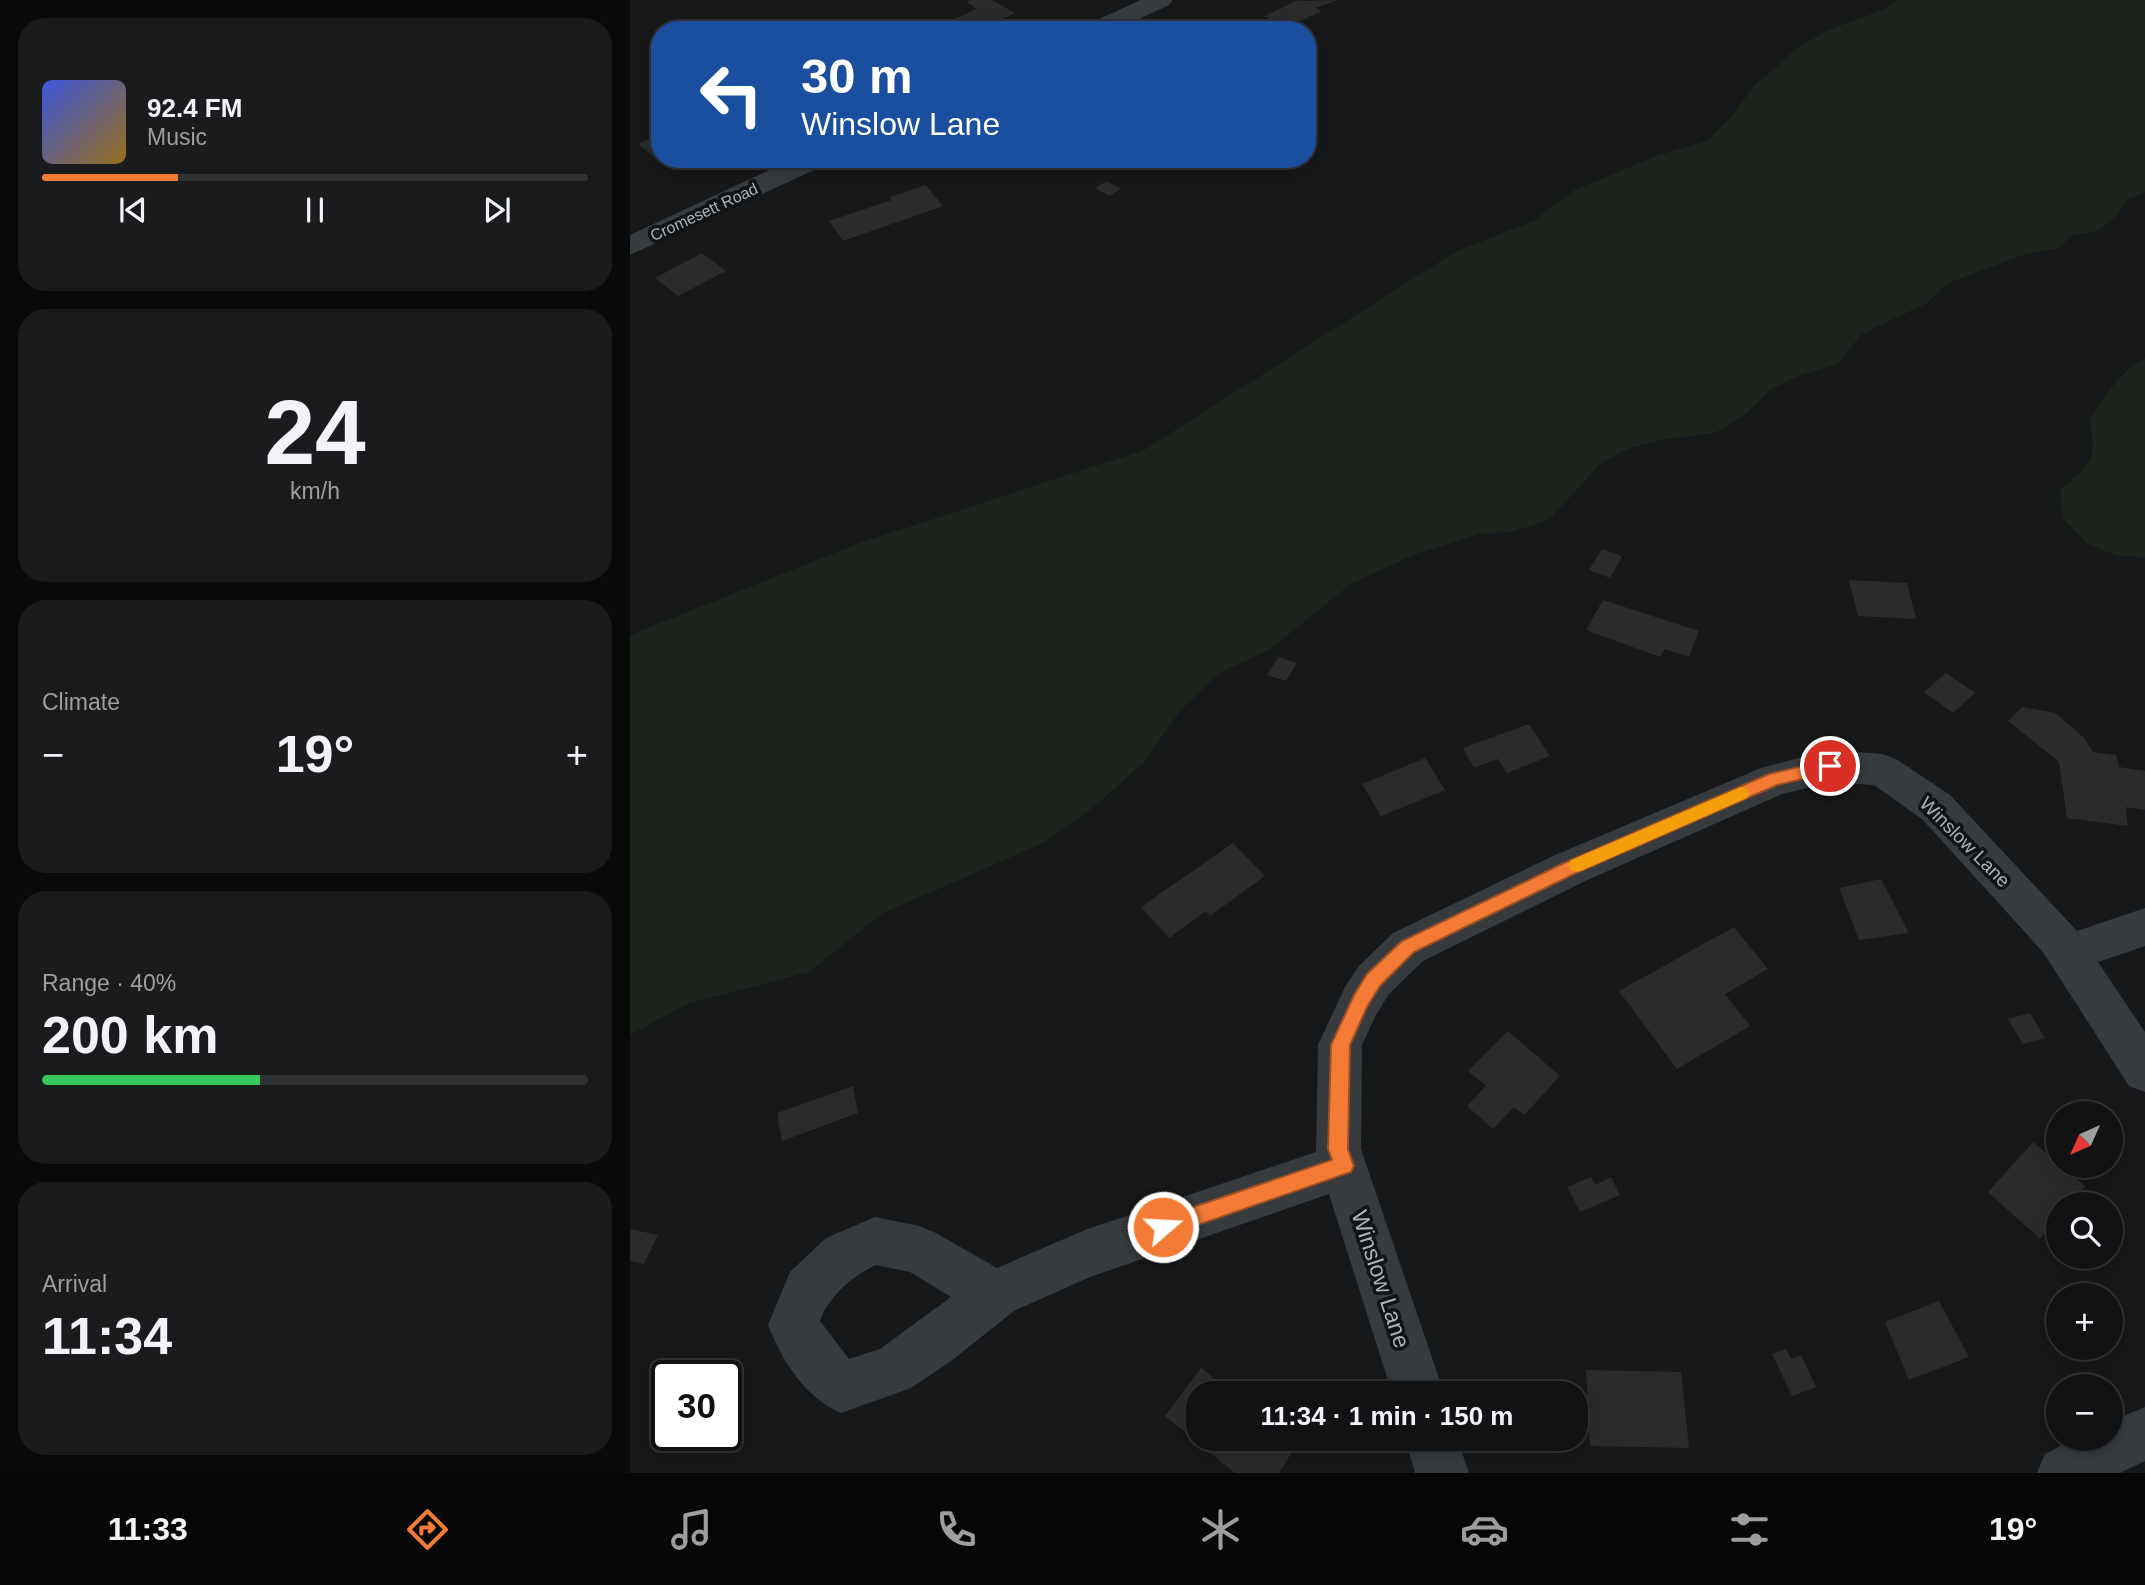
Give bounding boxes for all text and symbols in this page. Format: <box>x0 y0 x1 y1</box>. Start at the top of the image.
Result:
icon: left <box>686 49 777 140</box>
text: 30 m <box>801 49 913 103</box>
text: 92.4 FM <box>147 93 242 123</box>
text: Winslow Lane <box>801 106 1000 142</box>
text: Music <box>147 124 207 150</box>
street label: Cromesett Road <box>648 180 760 244</box>
icon: previous <box>114 191 152 229</box>
icon: pause <box>296 191 334 229</box>
icon: next <box>478 191 516 229</box>
text: 24 <box>264 382 366 483</box>
text: km/h <box>290 478 340 504</box>
text: Climate <box>42 689 120 715</box>
text: 19° <box>276 725 354 783</box>
text: − <box>42 734 64 776</box>
text: + <box>566 734 588 776</box>
pin <box>1800 736 1860 796</box>
icon: arrive <box>1811 747 1849 785</box>
street label: Winslow Lane <box>1916 793 2014 891</box>
text: Range · 40% <box>42 970 176 996</box>
text: 200 km <box>42 1006 218 1064</box>
north arrow <box>2046 1101 2123 1178</box>
map controls <box>2046 1101 2123 1451</box>
position arrow <box>1126 1190 1200 1264</box>
button: search <box>2046 1192 2123 1269</box>
street label: Winslow Lane <box>1347 1207 1415 1351</box>
text: Arrival <box>42 1271 107 1297</box>
button: + <box>2046 1283 2123 1360</box>
text: 11:34 <box>42 1307 172 1365</box>
speed limit sign: 30 <box>651 1360 742 1451</box>
button: − <box>2046 1374 2123 1451</box>
text: 11:34 · 1 min · 150 m <box>1261 1401 1513 1431</box>
icon: directions <box>403 1505 452 1554</box>
icon: music <box>667 1505 716 1554</box>
icon: phone <box>932 1505 981 1554</box>
icon: climate <box>1196 1505 1245 1554</box>
icon: car <box>1460 1505 1509 1554</box>
icon: filters <box>1725 1505 1774 1554</box>
text: 11:33 <box>108 1511 188 1547</box>
text: 19° <box>1989 1511 2037 1547</box>

